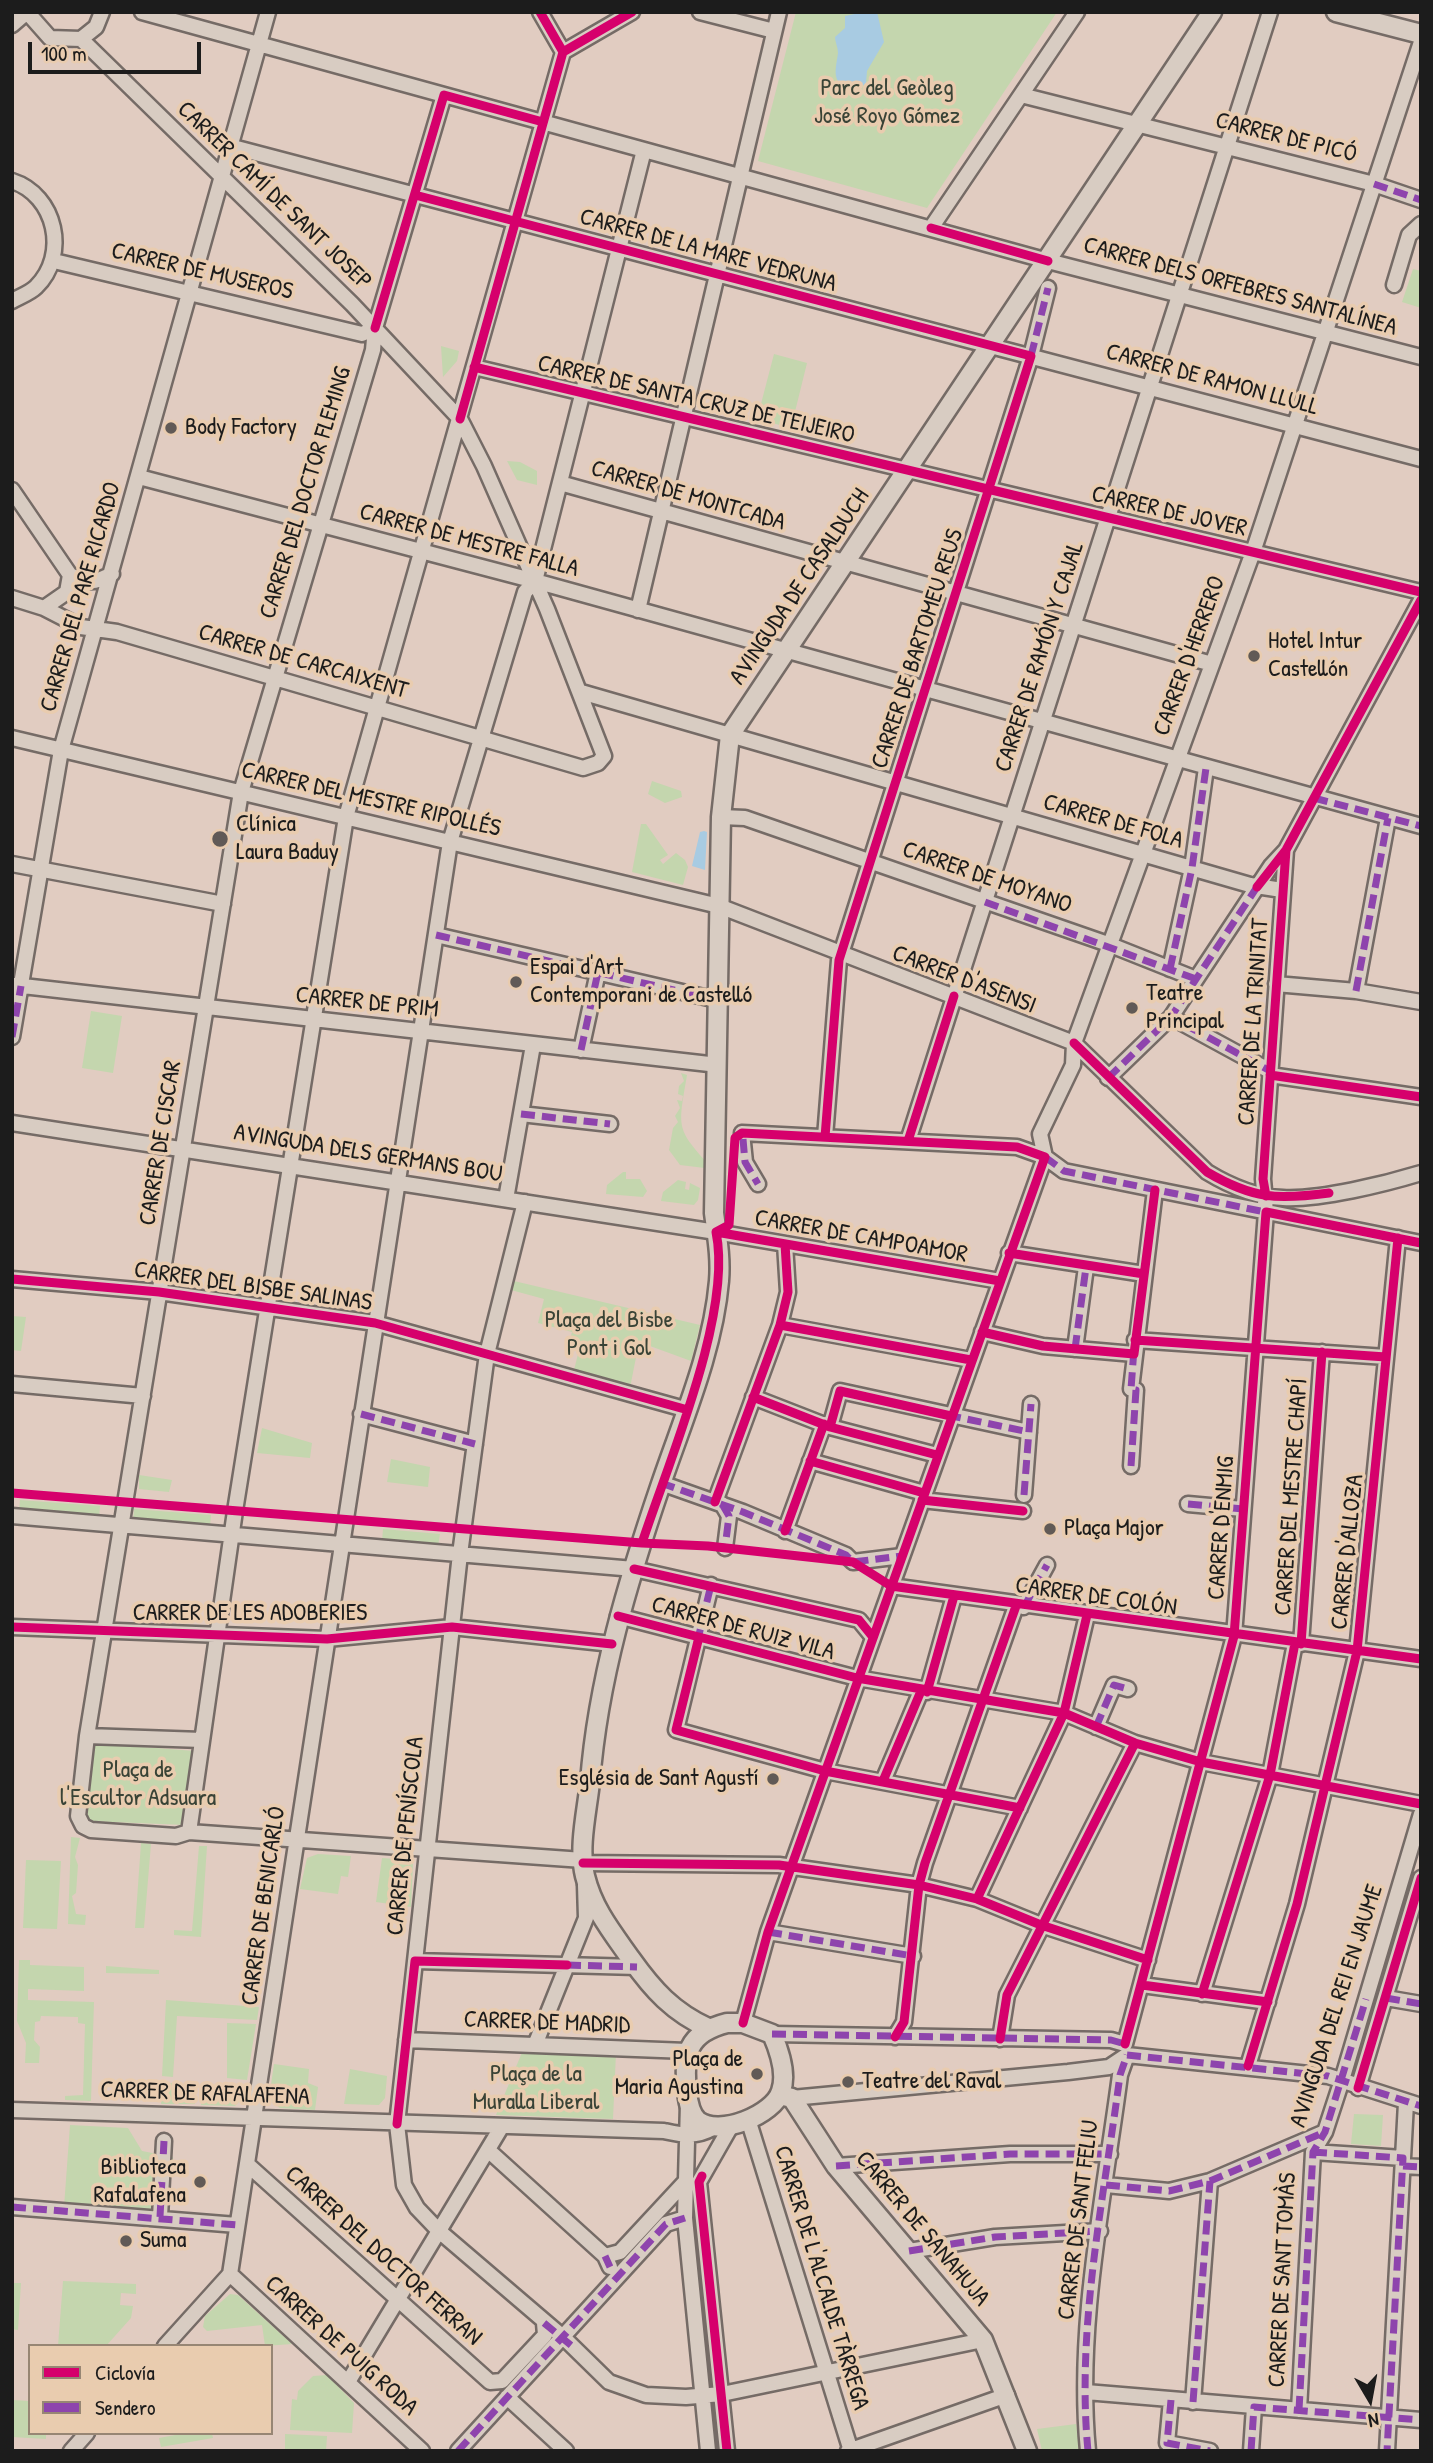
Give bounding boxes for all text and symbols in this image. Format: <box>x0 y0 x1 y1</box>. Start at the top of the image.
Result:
scale bar <box>32 28 205 72</box>
text: 100 m <box>41 39 87 68</box>
park label: Parc del Geòleg José Royo Gómez <box>814 75 960 131</box>
street label: CARRER CAMÍ DE SANT JOSEP <box>171 96 377 296</box>
street label: CARRER DE PICÓ <box>1212 107 1360 169</box>
street label: CARRER DE LA MARE VEDRUNA <box>577 203 839 299</box>
street label: CARRER DELS ORFEBRES SANTALÍNEA <box>1080 231 1400 343</box>
street label: CARRER DE MUSEROS <box>108 237 296 307</box>
street label: CARRER DE RAMON LLULL <box>1103 338 1321 422</box>
street label: CARRER DE SANTA CRUZ DE TEIJEIRO <box>535 349 857 451</box>
street label: CARRER DEL DOCTOR FLEMING <box>254 364 358 622</box>
place label: Body Factory <box>185 414 297 442</box>
marker: Body Factory <box>163 420 179 436</box>
street label: CARRER DE MONTCADA <box>588 454 788 538</box>
street label: CARRER DEL PARE RICARDO <box>34 479 128 715</box>
street label: CARRER DE JOVER <box>1089 480 1249 544</box>
street label: AVINGUDA DE CASALDUCH <box>724 484 876 690</box>
street label: CARRER DE MESTRE FALLA <box>356 498 582 584</box>
street label: CARRER DE BARTOMEU REUS <box>866 526 970 772</box>
street label: CARRER DE RAMÓN Y CAJAL <box>989 538 1091 776</box>
street label: CARRER D'HERRERO <box>1148 572 1232 740</box>
street label: CARRER DE CARCAIXENT <box>195 618 411 706</box>
place label: Hotel Intur Castellón <box>1268 628 1362 684</box>
marker: Hotel Intur Castellón <box>1246 648 1262 664</box>
street label: CARRER DEL MESTRE RIPOLLÉS <box>239 756 503 844</box>
street label: CARRER DE FOLA <box>1040 788 1186 856</box>
place label: Clínica Laura Baduy <box>236 811 339 867</box>
marker: Clínica Laura Baduy <box>210 829 230 849</box>
street label: CARRER DE MOYANO <box>899 836 1075 920</box>
street label: CARRER DE LA TRINITAT <box>1232 917 1276 1127</box>
street label: CARRER D'ASENSI <box>888 939 1040 1021</box>
place label: Espai d'Art Contemporani de Castelló <box>530 954 752 1010</box>
marker: Espai d'Art Contemporani de Castelló <box>508 974 524 990</box>
place label: Teatre Principal <box>1146 980 1224 1036</box>
street label: CARRER DE PRIM <box>294 981 440 1025</box>
marker: Teatre Principal <box>1124 1000 1140 1016</box>
street label: CARRER DE CISCAR <box>134 1058 188 1228</box>
street label: AVINGUDA DELS GERMANS BOU <box>232 1119 504 1189</box>
street label: CARRER DE CAMPOAMOR <box>752 1204 970 1270</box>
street label: CARRER DEL BISBE SALINAS <box>132 1256 374 1318</box>
park label: Plaça del Bisbe Pont i Gol <box>545 1307 673 1363</box>
street label: CARRER DEL MESTRE CHAPÍ <box>1269 1377 1315 1617</box>
street label: CARRER D'ENMIG <box>1203 1455 1241 1601</box>
street label: CARRER D'ALLOZA <box>1326 1473 1370 1631</box>
place label: Plaça Major <box>1064 1515 1164 1543</box>
marker: Plaça Major <box>1042 1521 1058 1537</box>
street label: CARRER DE COLÓN <box>1013 1571 1179 1623</box>
street label: CARRER DE RUIZ VILA <box>648 1591 838 1667</box>
street label: CARRER DE LES ADOBERIES <box>133 1600 367 1628</box>
street label: CARRER DE PENÍSCOLA <box>381 1735 431 1937</box>
park label: Plaça de l'Escultor Adsuara <box>60 1757 216 1813</box>
place label: Església de Sant Agustí <box>559 1765 759 1793</box>
marker: Església de Sant Agustí <box>765 1771 781 1787</box>
street label: CARRER DE BENICARLÓ <box>236 1805 292 2007</box>
street label: AVINGUDA DEL REI EN JAUME <box>1284 1881 1390 2131</box>
street label: CARRER DE MADRID <box>463 2006 631 2040</box>
place label: Plaça de Maria Agustina <box>615 2046 743 2102</box>
park label: Plaça de la Muralla Liberal <box>473 2061 599 2117</box>
marker: Plaça de Maria Agustina <box>749 2066 765 2082</box>
place label: Teatre del Raval <box>862 2068 1001 2096</box>
marker: Teatre del Raval <box>840 2074 856 2090</box>
street label: CARRER DE RAFALAFENA <box>100 2076 310 2112</box>
street label: CARRER DE SANT FELIU <box>1052 2119 1106 2321</box>
street label: CARRER DE L'ALCALDE TÀRREGA <box>767 2142 875 2414</box>
street label: CARRER DE SANAHUJA <box>849 2146 995 2312</box>
place label: Biblioteca Rafalafena <box>93 2154 186 2210</box>
street label: CARRER DEL DOCTOR FERRAN <box>279 2160 487 2352</box>
street label: CARRER DE SANT TOMÀS <box>1263 2172 1303 2388</box>
marker: Biblioteca Rafalafena <box>192 2174 208 2190</box>
place label: Suma <box>140 2227 186 2255</box>
marker: Suma <box>118 2233 134 2249</box>
street label: CARRER DE PUIG RODA <box>259 2270 423 2422</box>
legend <box>28 2344 273 2435</box>
text: Ciclovía <box>95 2358 155 2387</box>
north arrow <box>1335 2365 1405 2435</box>
text: Sendero <box>95 2393 156 2422</box>
text: N <box>1366 2407 1381 2434</box>

